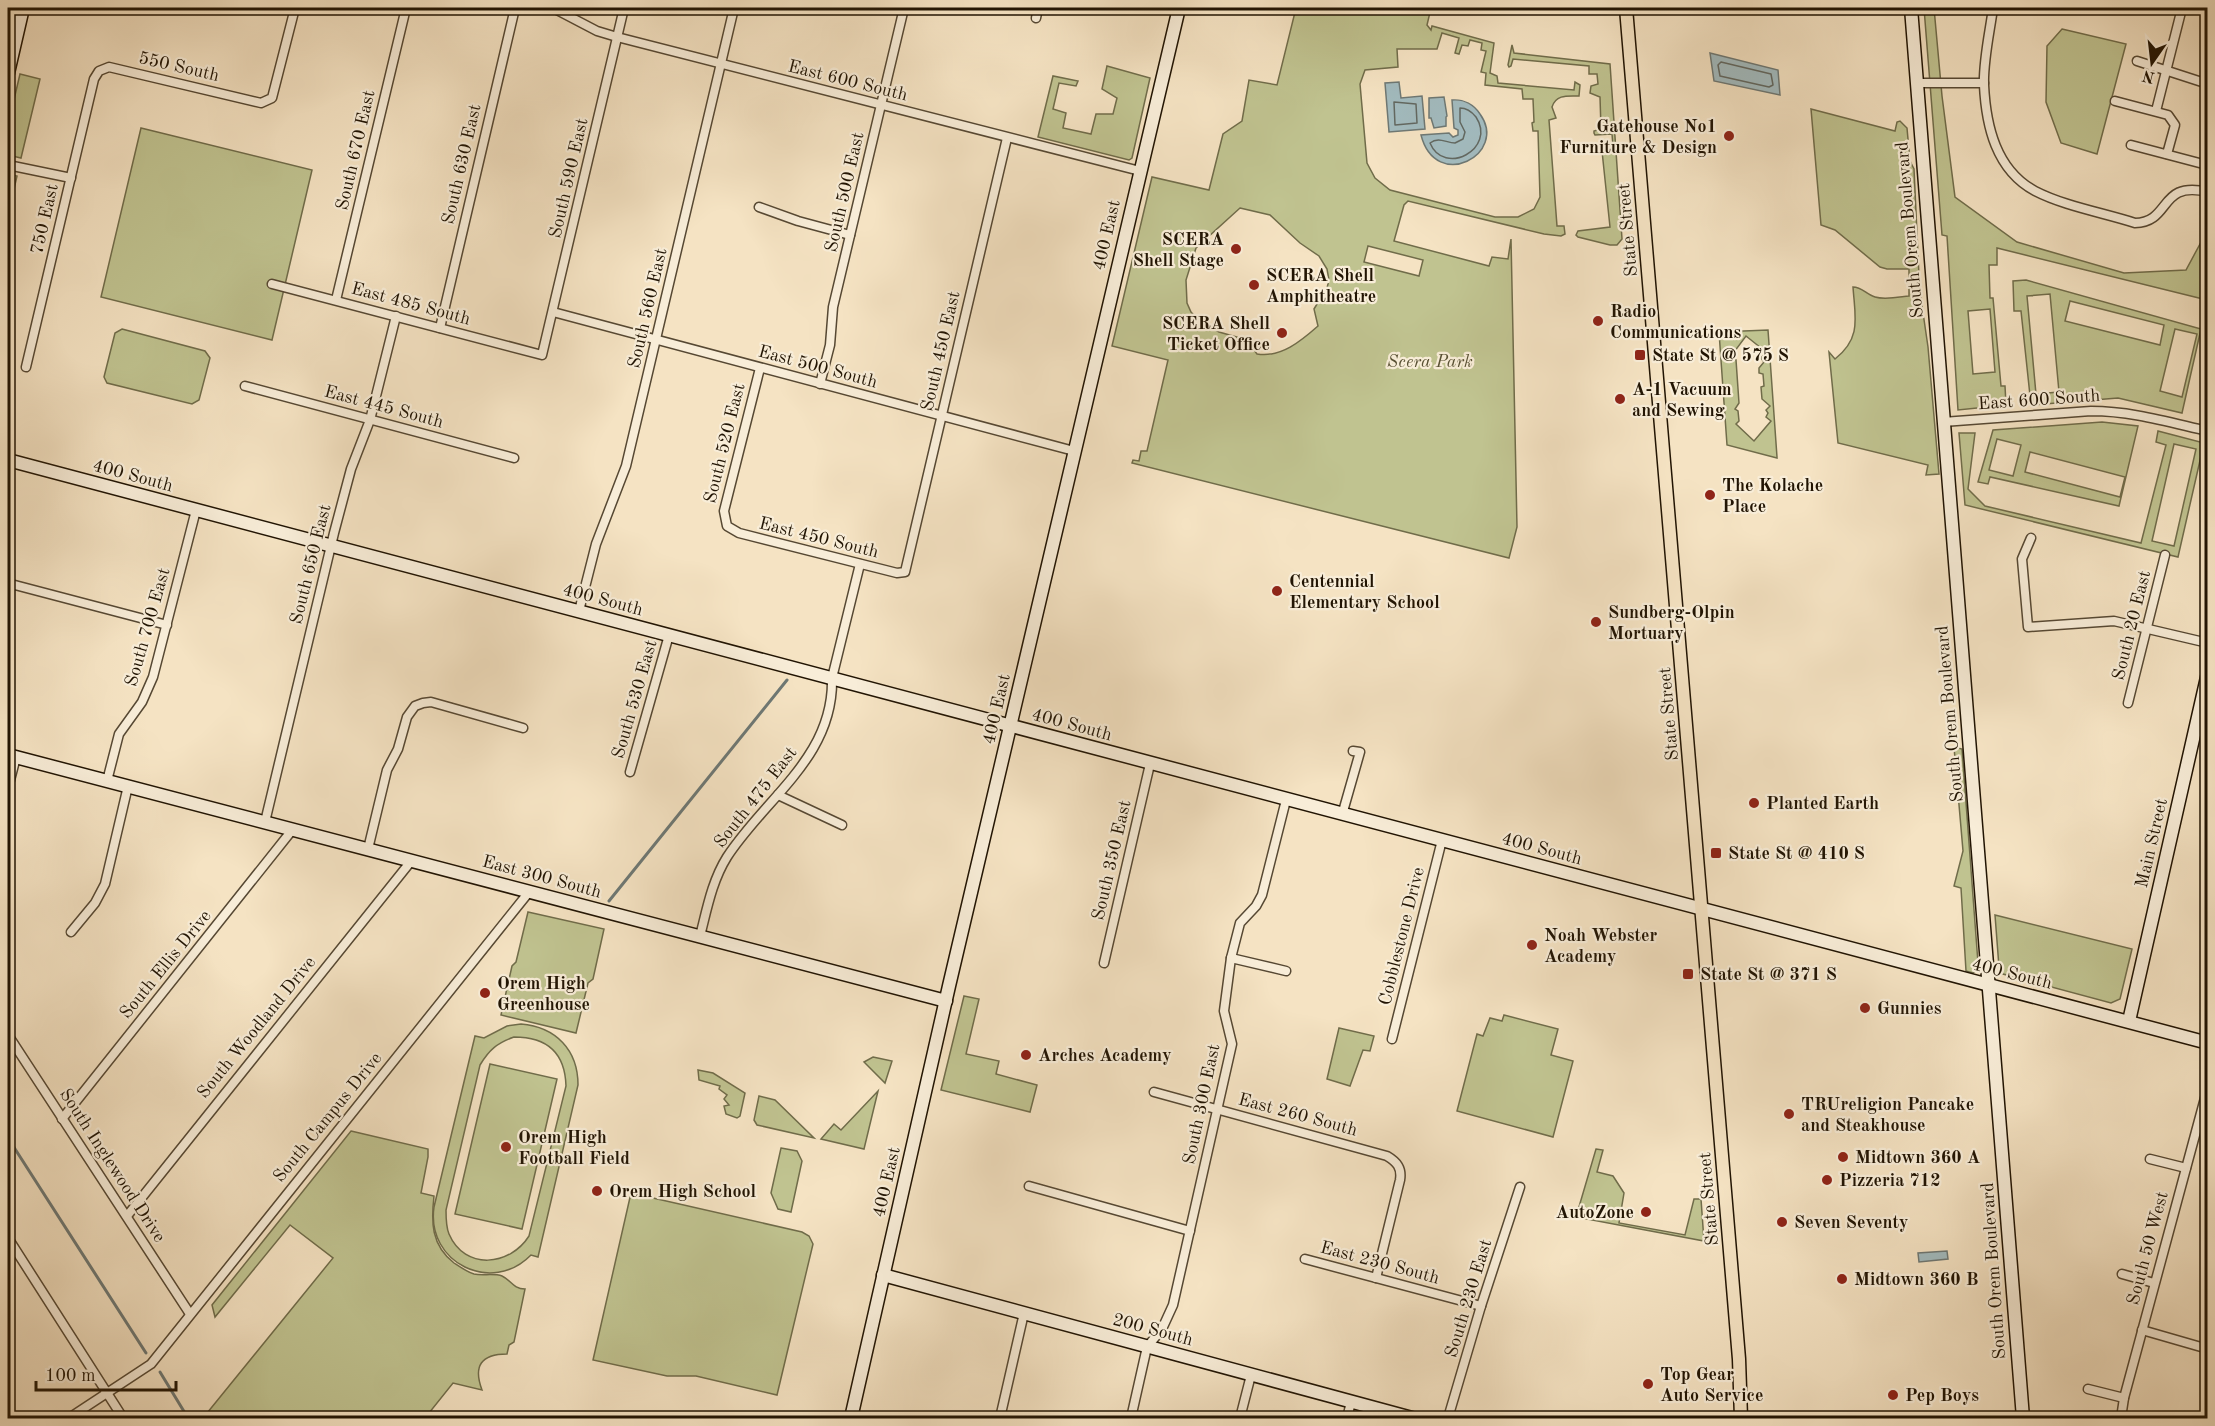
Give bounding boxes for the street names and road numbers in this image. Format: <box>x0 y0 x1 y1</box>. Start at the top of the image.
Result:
street label: 550 South <box>137 49 221 85</box>
street label: East 600 South <box>786 57 910 105</box>
street label: South 670 East <box>333 88 379 212</box>
street label: South 630 East <box>439 102 485 226</box>
street label: South 590 East <box>546 116 592 240</box>
street label: South 500 East <box>822 130 868 254</box>
street label: South Orem Boulevard <box>1893 141 1927 319</box>
street label: 750 East <box>28 182 62 256</box>
street label: State Street <box>1615 182 1641 277</box>
street label: 400 East <box>1090 198 1124 272</box>
street label: South 560 East <box>625 246 671 370</box>
street label: East 485 South <box>349 279 472 329</box>
street label: South 450 East <box>918 289 964 413</box>
street label: East 500 South <box>756 342 879 392</box>
street label: East 445 South <box>322 382 445 432</box>
street label: South 520 East <box>701 382 749 505</box>
street label: East 600 South <box>1977 387 2101 413</box>
street label: 400 South <box>91 457 175 495</box>
street label: South 650 East <box>287 503 335 626</box>
street label: East 450 South <box>757 514 881 562</box>
street label: South 700 East <box>122 566 174 689</box>
street label: South 20 East <box>2110 569 2154 682</box>
street label: 400 South <box>561 581 645 619</box>
street label: South Orem Boulevard <box>1933 625 1967 803</box>
street label: South 530 East <box>609 638 661 761</box>
street label: State Street <box>1656 666 1682 761</box>
street label: 400 East <box>980 672 1014 746</box>
street label: 400 South <box>1030 706 1114 744</box>
street label: South 475 East <box>711 744 801 851</box>
street label: Main Street <box>2133 797 2171 890</box>
street label: South 350 East <box>1089 798 1135 922</box>
street label: 400 South <box>1500 830 1584 868</box>
street label: East 300 South <box>480 852 603 902</box>
street label: Cobblestone Drive <box>1376 865 1428 1007</box>
street label: South Ellis Drive <box>117 907 215 1022</box>
street label: South Woodland Drive <box>194 953 319 1102</box>
street label: 400 South <box>1970 955 2054 993</box>
street label: South 300 East <box>1180 1042 1224 1166</box>
street label: South Campus Drive <box>270 1049 385 1186</box>
street label: South Inglewood Drive <box>56 1086 168 1246</box>
street label: East 260 South <box>1236 1090 1359 1140</box>
street label: 400 East <box>870 1145 904 1219</box>
street label: State Street <box>1696 1151 1722 1246</box>
street label: South Orem Boulevard <box>1979 1182 2009 1360</box>
street label: South 50 West <box>2124 1190 2172 1307</box>
street label: South 230 East <box>1442 1237 1495 1360</box>
street label: East 230 South <box>1318 1238 1441 1288</box>
street label: 200 South <box>1111 1311 1195 1349</box>

